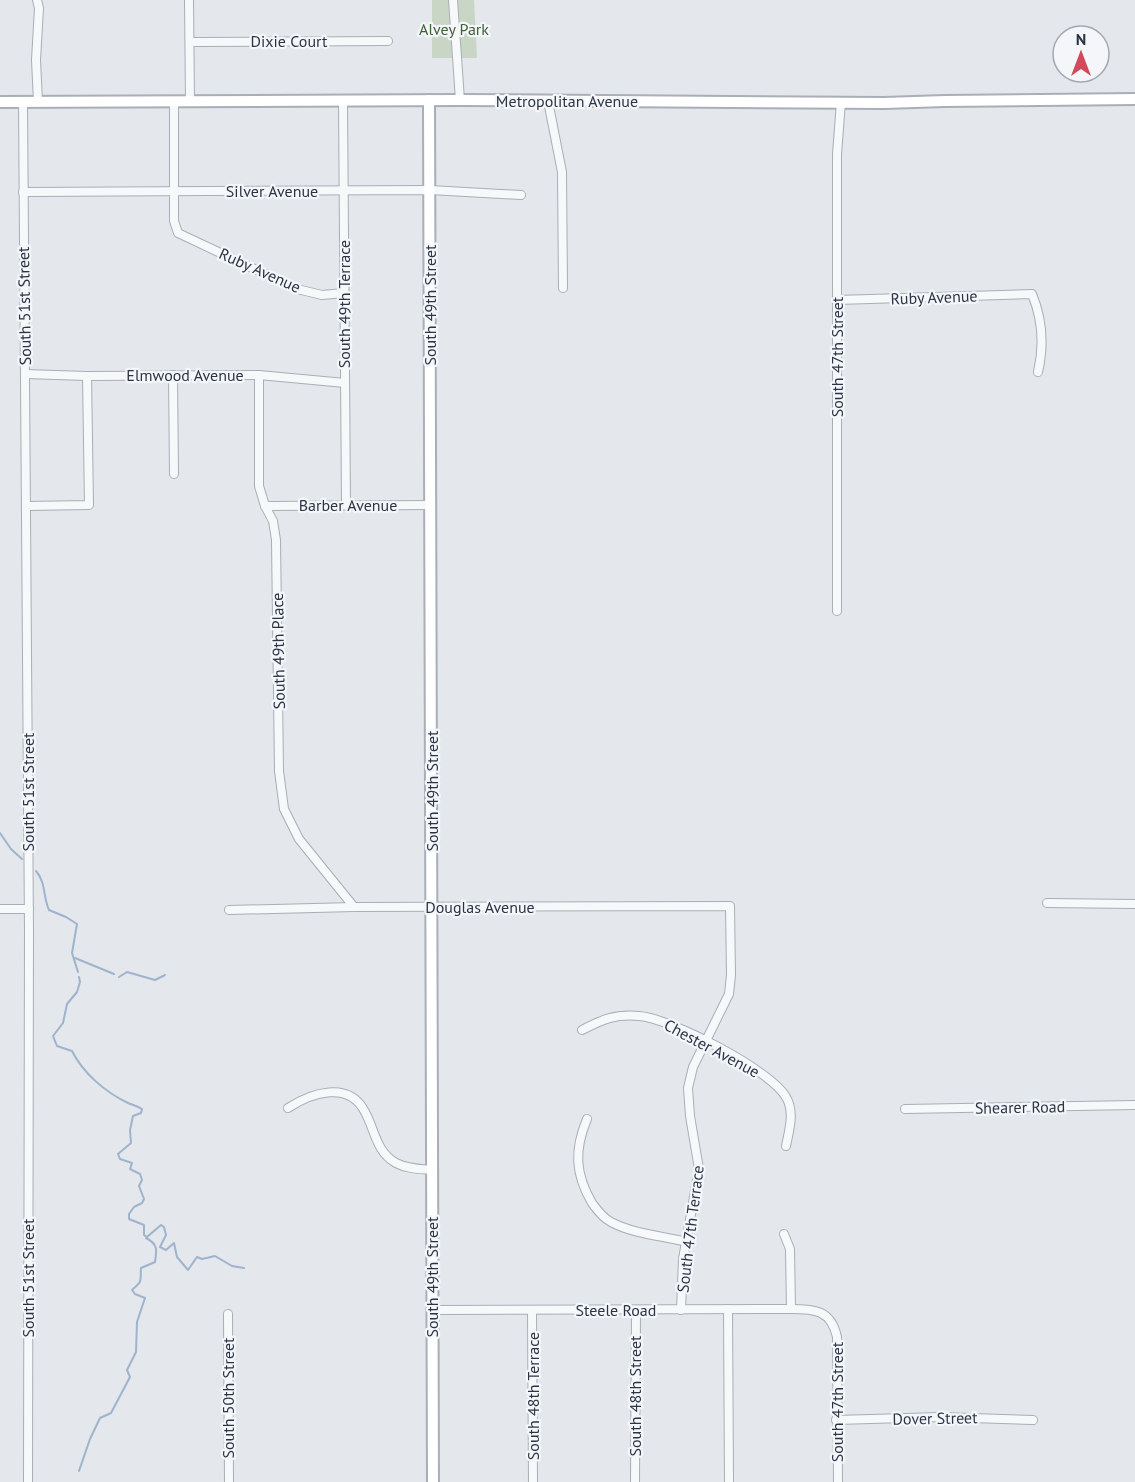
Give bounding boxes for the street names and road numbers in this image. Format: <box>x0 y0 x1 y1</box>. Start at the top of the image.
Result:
street label: Dixie Court <box>251 31 328 51</box>
street label: Metropolitan Avenue <box>496 91 638 111</box>
street label: Silver Avenue <box>226 181 318 201</box>
street label: South 49th Terrace <box>334 240 354 368</box>
street label: Ruby Avenue <box>216 243 304 297</box>
street label: South 49th Street <box>420 244 440 365</box>
street label: South 51st Street <box>13 246 35 366</box>
street label: Ruby Avenue <box>890 285 978 309</box>
street label: South 47th Street <box>827 296 847 417</box>
street label: Elmwood Avenue <box>126 365 244 385</box>
street label: Barber Avenue <box>299 495 397 515</box>
street label: South 49th Place <box>267 593 289 709</box>
street label: South 49th Street <box>422 730 442 851</box>
street label: South 51st Street <box>18 732 38 851</box>
street label: Douglas Avenue <box>425 897 535 917</box>
street label: Chester Avenue <box>661 1014 763 1082</box>
street label: Shearer Road <box>975 1096 1065 1118</box>
street label: South 47th Terrace <box>672 1164 708 1294</box>
street label: South 49th Street <box>422 1216 442 1337</box>
street label: South 51st Street <box>18 1218 38 1337</box>
street label: Steele Road <box>576 1300 656 1320</box>
street label: South 48th Terrace <box>523 1332 543 1460</box>
street label: South 48th Street <box>625 1335 645 1456</box>
street label: South 50th Street <box>218 1337 238 1458</box>
street label: South 47th Street <box>827 1341 847 1462</box>
street label: Dover Street <box>892 1407 978 1429</box>

